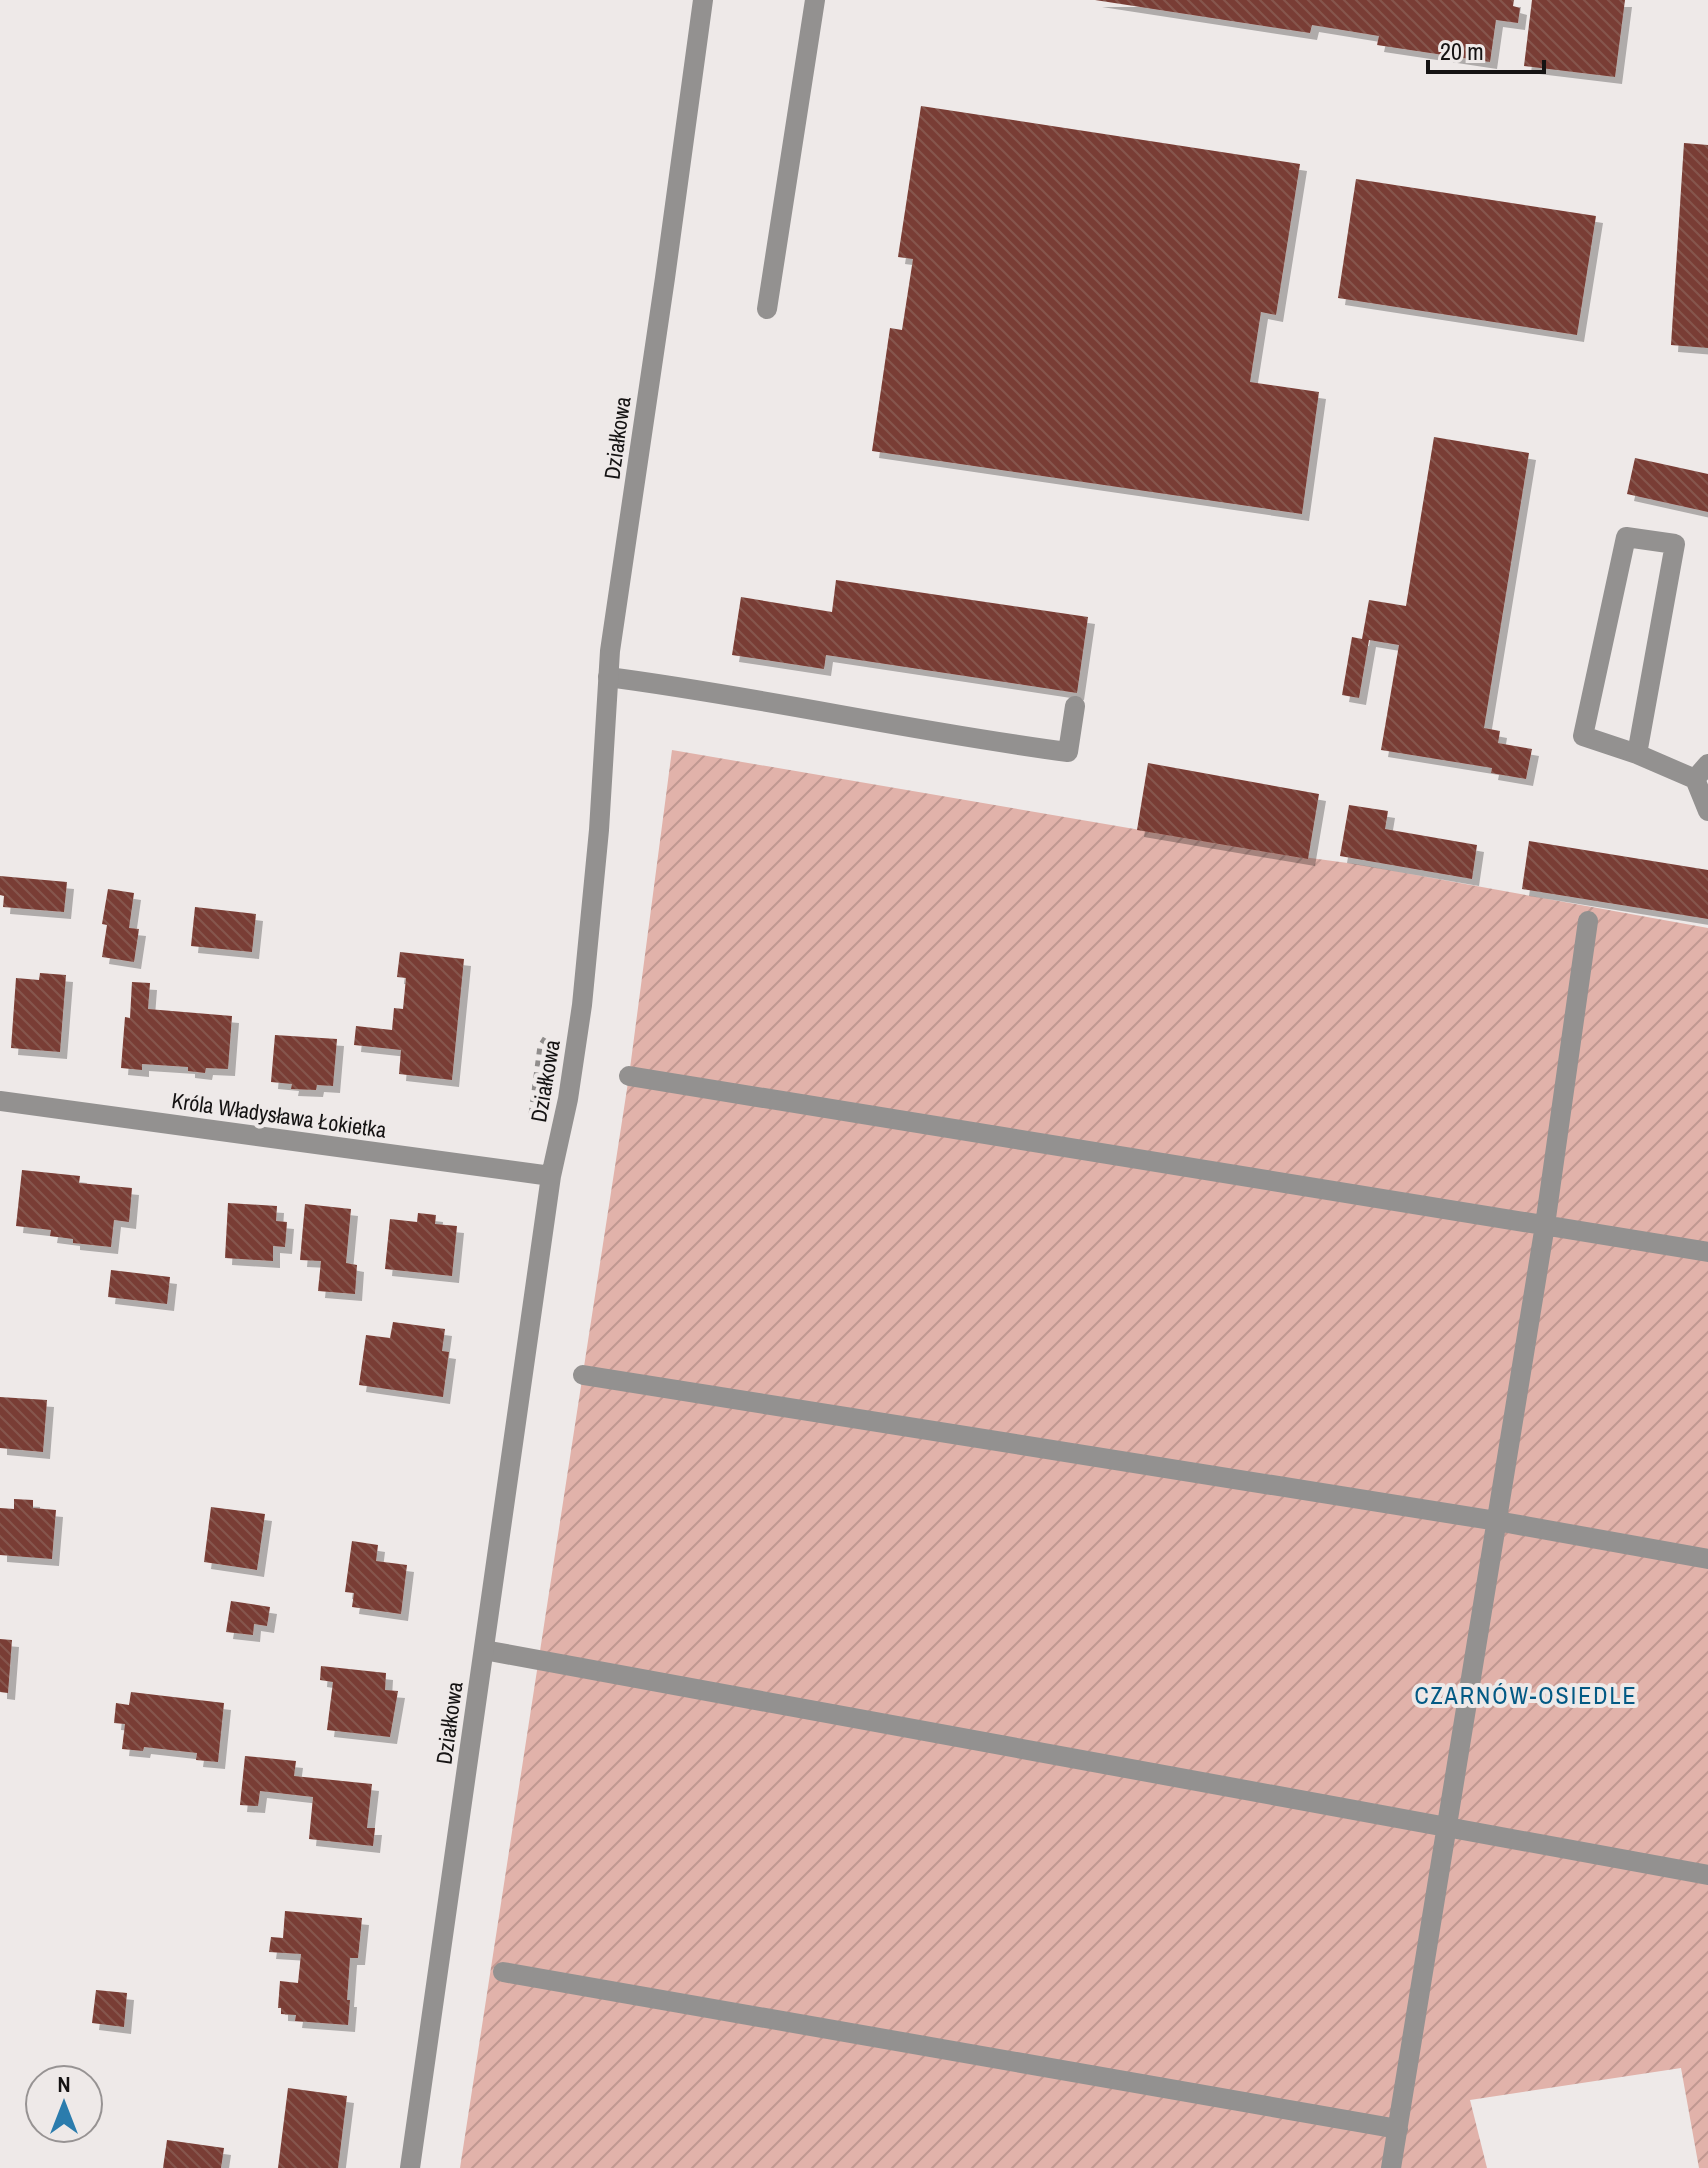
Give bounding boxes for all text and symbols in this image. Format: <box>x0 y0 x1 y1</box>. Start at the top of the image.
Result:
scale bar <box>1428 24 1544 74</box>
text: 20 m <box>1440 35 1484 67</box>
street label: Działkowa <box>596 395 638 481</box>
street label: Działkowa <box>523 1037 567 1125</box>
street label: Króla Władysława Łokietka <box>170 1085 388 1145</box>
district label: CZARNÓW-OSIEDLE <box>1414 1679 1638 1711</box>
street label: Działkowa <box>428 1680 470 1766</box>
north arrow <box>24 2064 104 2144</box>
text: N <box>57 2069 71 2099</box>

